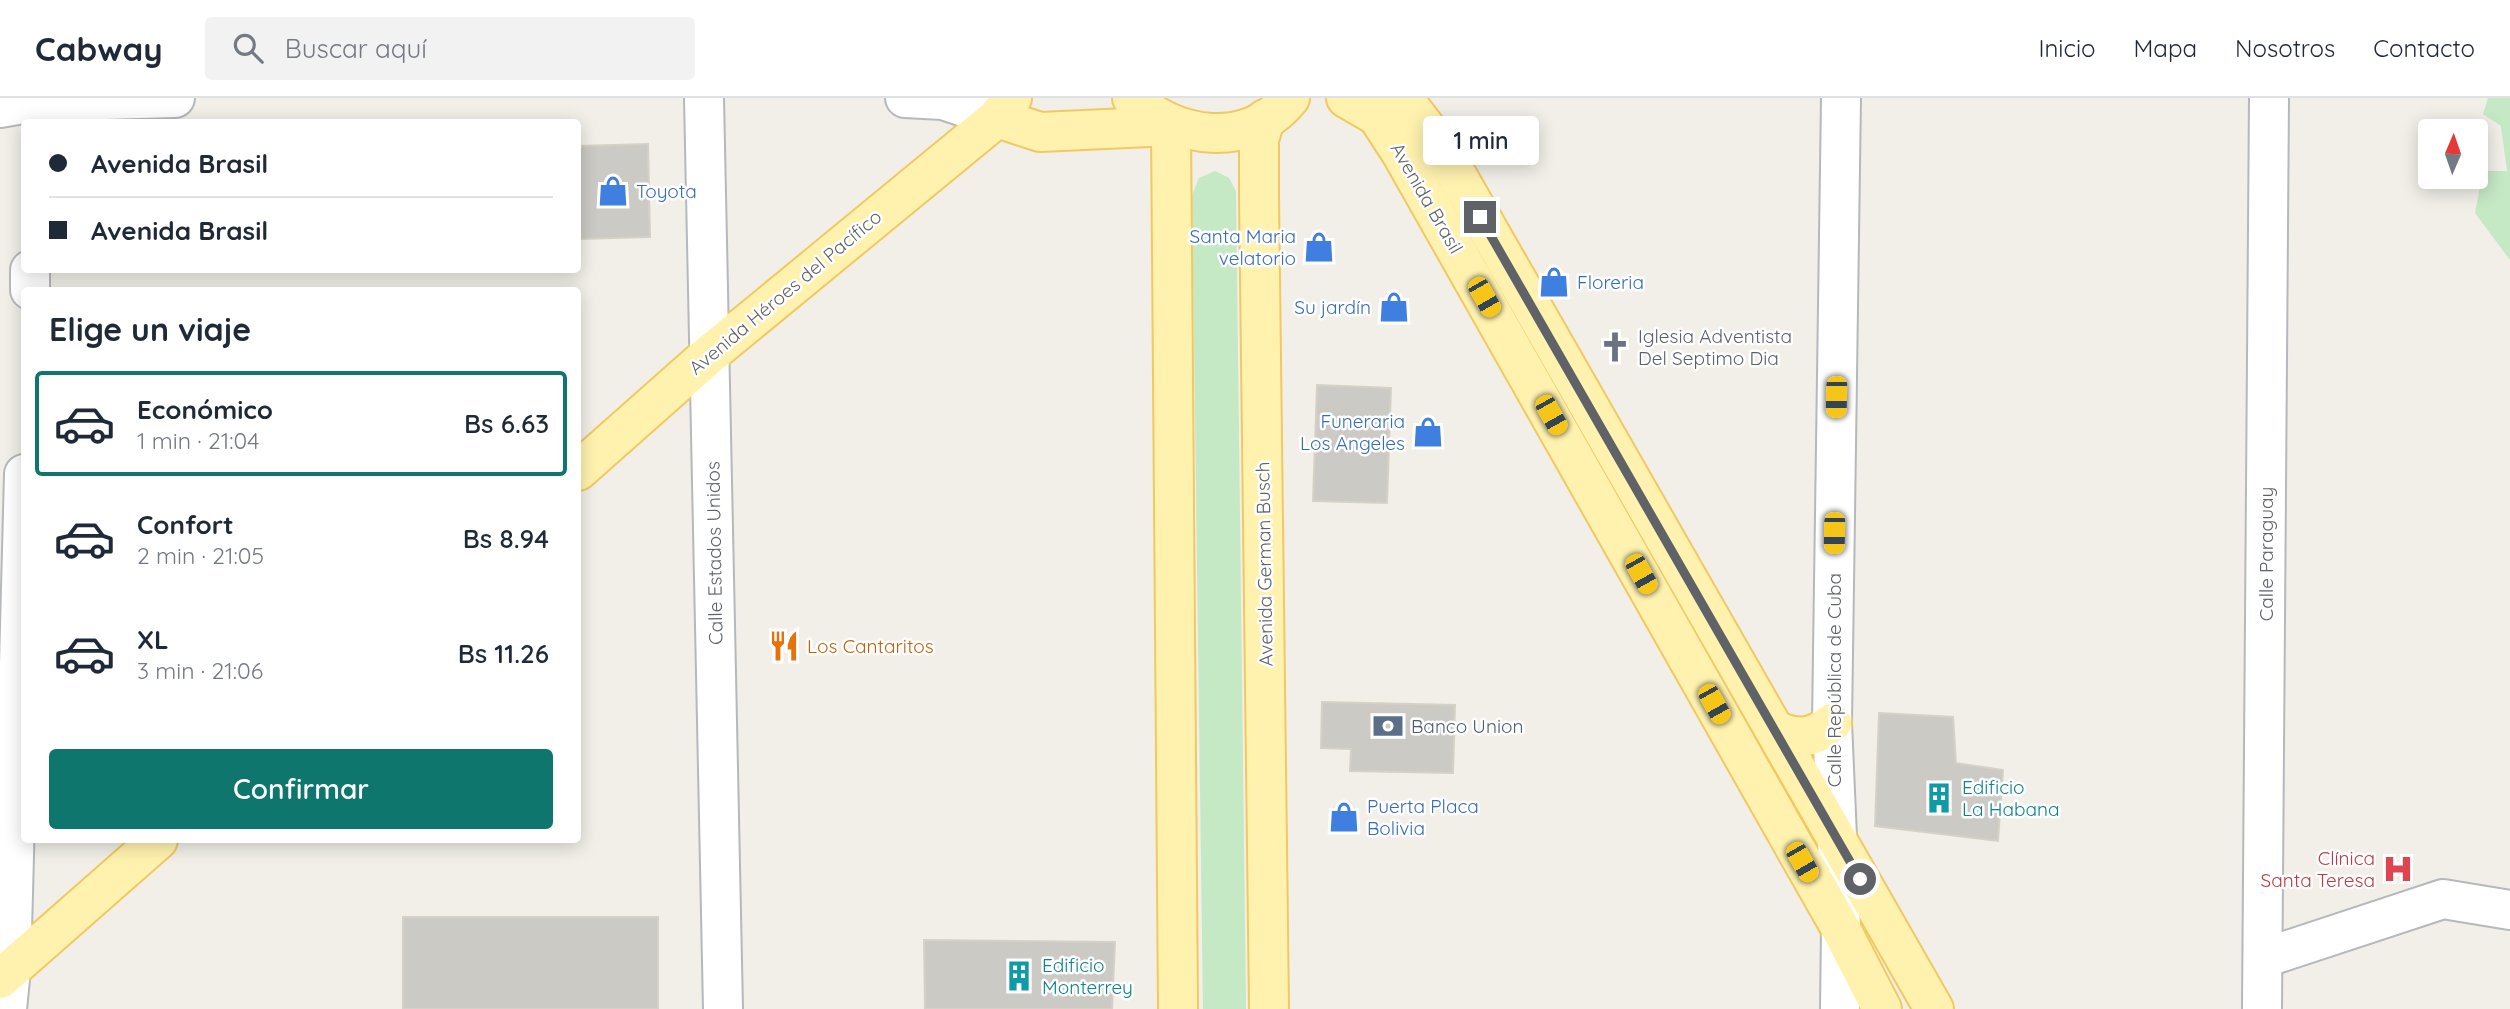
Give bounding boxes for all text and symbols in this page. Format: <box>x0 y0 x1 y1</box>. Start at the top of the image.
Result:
search box <box>205 17 695 80</box>
text: Cabway <box>35 28 163 69</box>
icon: search <box>229 29 267 67</box>
text: Buscar aquí <box>285 32 427 65</box>
text: Inicio <box>2038 33 2096 63</box>
text: Mapa <box>2134 33 2197 63</box>
text: Nosotros <box>2235 33 2335 63</box>
text: Contacto <box>2373 33 2475 63</box>
callout: 1 min <box>1422 116 1538 164</box>
north arrow <box>2418 119 2488 189</box>
map controls <box>2418 119 2488 189</box>
text: 1 min <box>1453 126 1509 155</box>
street label: Avenida Brasil <box>1386 138 1468 258</box>
text: Avenida Brasil <box>91 147 268 180</box>
shop icon: Toyota <box>596 174 630 208</box>
place label: Toyota <box>636 179 697 203</box>
route end <box>1464 201 1496 233</box>
street label: Avenida Héroes del Pacífico <box>684 204 886 380</box>
text: Avenida Brasil <box>91 214 268 247</box>
place label: Santa Maria velatorio <box>1190 224 1296 270</box>
shop icon: Santa Maria velatorio <box>1302 230 1336 264</box>
shop icon: Floreria <box>1537 265 1571 299</box>
place label: Floreria <box>1577 270 1644 294</box>
car <box>1465 274 1504 320</box>
shop icon: Su jardín <box>1377 290 1411 324</box>
place label: Su jardín <box>1294 295 1371 319</box>
text: Elige un viaje <box>49 309 251 349</box>
place label: Iglesia Adventista Del Septimo Dia <box>1638 324 1792 370</box>
church icon: Iglesia Adventista Del Septimo Dia <box>1598 330 1632 364</box>
car <box>1826 376 1847 418</box>
icon: car <box>53 392 116 455</box>
car <box>1532 392 1571 438</box>
text: Económico <box>137 393 273 426</box>
text: Bs 6.63 <box>464 407 549 440</box>
place label: Funeraria Los Angeles <box>1300 409 1405 455</box>
shop icon: Funeraria Los Angeles <box>1411 415 1445 449</box>
text: 1 min · 21:04 <box>137 426 259 455</box>
street label: Calle Estados Unidos <box>700 461 728 645</box>
street label: Avenida German Busch <box>1250 461 1278 667</box>
street label: Calle Paraguay <box>2254 487 2278 621</box>
icon: car <box>53 507 116 570</box>
text: Confort <box>137 508 234 541</box>
car <box>1824 512 1845 554</box>
text: Bs 8.94 <box>463 522 549 555</box>
text: 2 min · 21:05 <box>137 541 264 570</box>
car <box>1622 551 1661 597</box>
street label: Calle República de Cuba <box>1822 573 1846 787</box>
icon: car <box>53 622 116 685</box>
text: XL <box>137 623 169 656</box>
restaurant icon: Los Cantaritos <box>767 629 801 663</box>
place label: Los Cantaritos <box>807 634 934 658</box>
text: Bs 11.26 <box>458 637 549 670</box>
text: 3 min · 21:06 <box>137 656 263 685</box>
car <box>1695 681 1734 727</box>
bank icon: Banco Union <box>1371 709 1405 743</box>
place label: Banco Union <box>1411 714 1523 738</box>
button: Confirmar <box>49 749 553 829</box>
place label: Edificio La Habana <box>1962 775 2060 821</box>
building icon: Edificio La Habana <box>1922 781 1956 815</box>
place label: Puerta Placa Bolivia <box>1367 794 1479 840</box>
shop icon: Puerta Placa Bolivia <box>1327 800 1361 834</box>
car <box>1783 839 1822 885</box>
place label: Clínica Santa Teresa <box>2261 846 2375 892</box>
hospital icon: Clínica Santa Teresa <box>2381 852 2415 886</box>
route start <box>1844 863 1876 895</box>
place label: Edificio Monterrey <box>1042 953 1133 999</box>
building icon: Edificio Monterrey <box>1002 959 1036 993</box>

